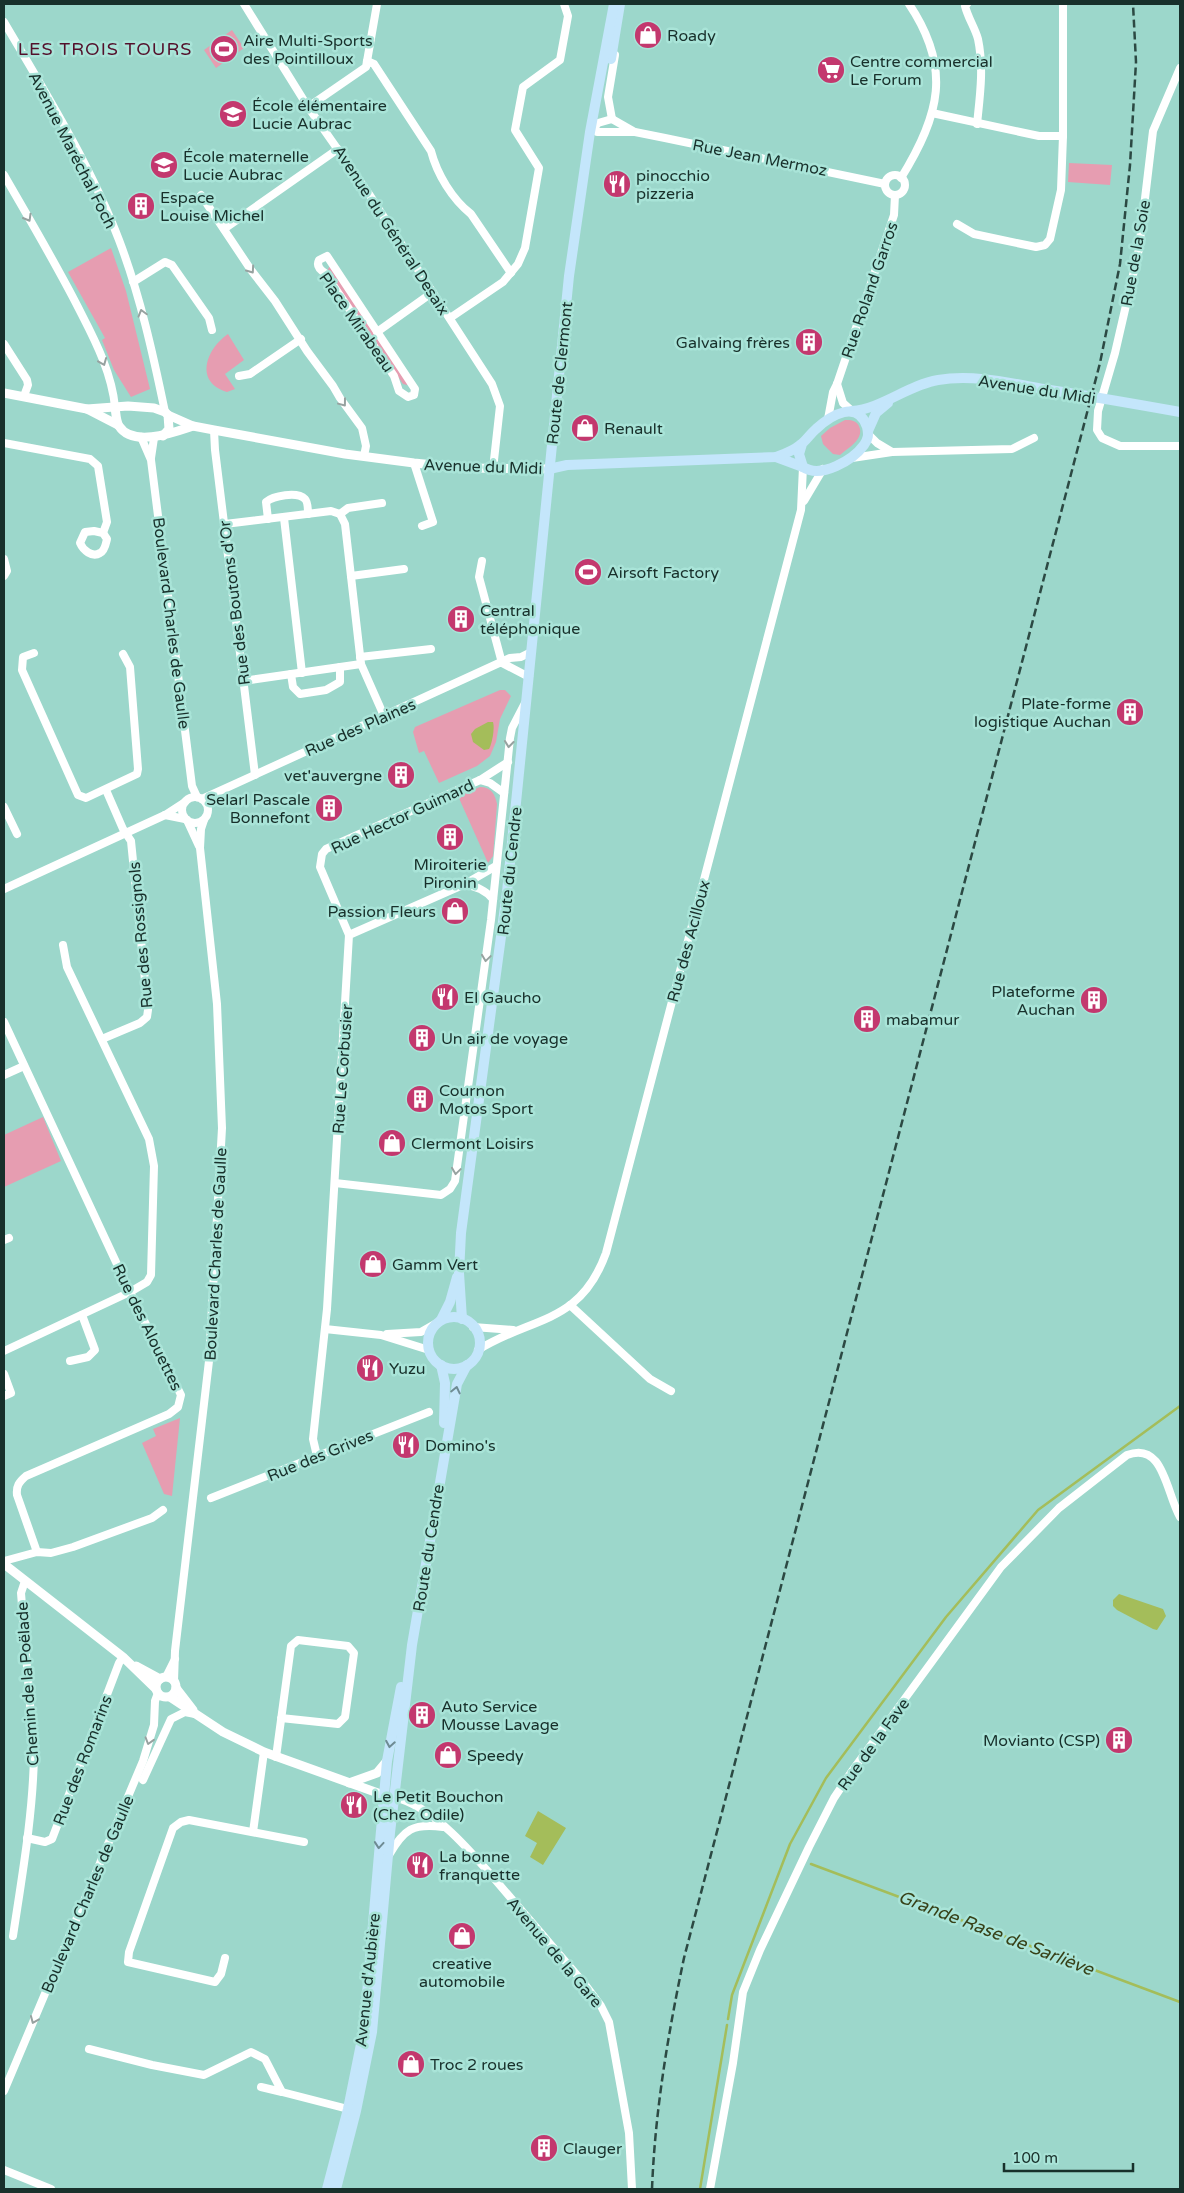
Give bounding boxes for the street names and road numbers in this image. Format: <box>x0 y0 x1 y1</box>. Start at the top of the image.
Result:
street label: Avenue Maréchal Foch <box>24 69 120 232</box>
street label: Rue Jean Mermoz <box>691 135 829 181</box>
street label: Avenue du Général Desaix <box>329 142 454 319</box>
street label: Rue de la Soie <box>1117 199 1155 308</box>
street label: Rue Roland Garros <box>837 219 903 361</box>
street label: Place Mirabeau <box>314 269 398 376</box>
street label: Route de Clermont <box>543 301 577 446</box>
street label: Avenue du Midi <box>977 371 1097 409</box>
street label: Avenue du Midi <box>423 455 543 479</box>
street label: Boulevard Charles de Gaulle <box>148 516 194 730</box>
street label: Rue des Boutons d'Or <box>215 519 255 686</box>
street label: Rue des Plaines <box>302 694 419 761</box>
street label: Rue Hector Guimard <box>328 775 477 859</box>
street label: Route du Cendre <box>493 806 527 936</box>
street label: Rue des Rossignols <box>125 861 157 1009</box>
street label: Rue des Acilloux <box>663 878 715 1004</box>
street label: Rue Le Corbusier <box>328 1003 358 1135</box>
street label: Boulevard Charles de Gaulle <box>200 1147 232 1361</box>
street label: Rue des Alouettes <box>108 1261 186 1394</box>
street label: Rue des Grives <box>264 1426 376 1486</box>
street label: Route du Cendre <box>409 1483 449 1613</box>
street label: Chemin de la Poëlade <box>12 1601 44 1767</box>
street label: Rue des Romarins <box>49 1693 117 1828</box>
street label: Rue de la Fave <box>834 1694 914 1795</box>
street label: Boulevard Charles de Gaulle <box>37 1792 139 1996</box>
street label: Avenue de la Gare <box>502 1893 606 2012</box>
street label: Avenue d'Aubière <box>351 1912 385 2048</box>

